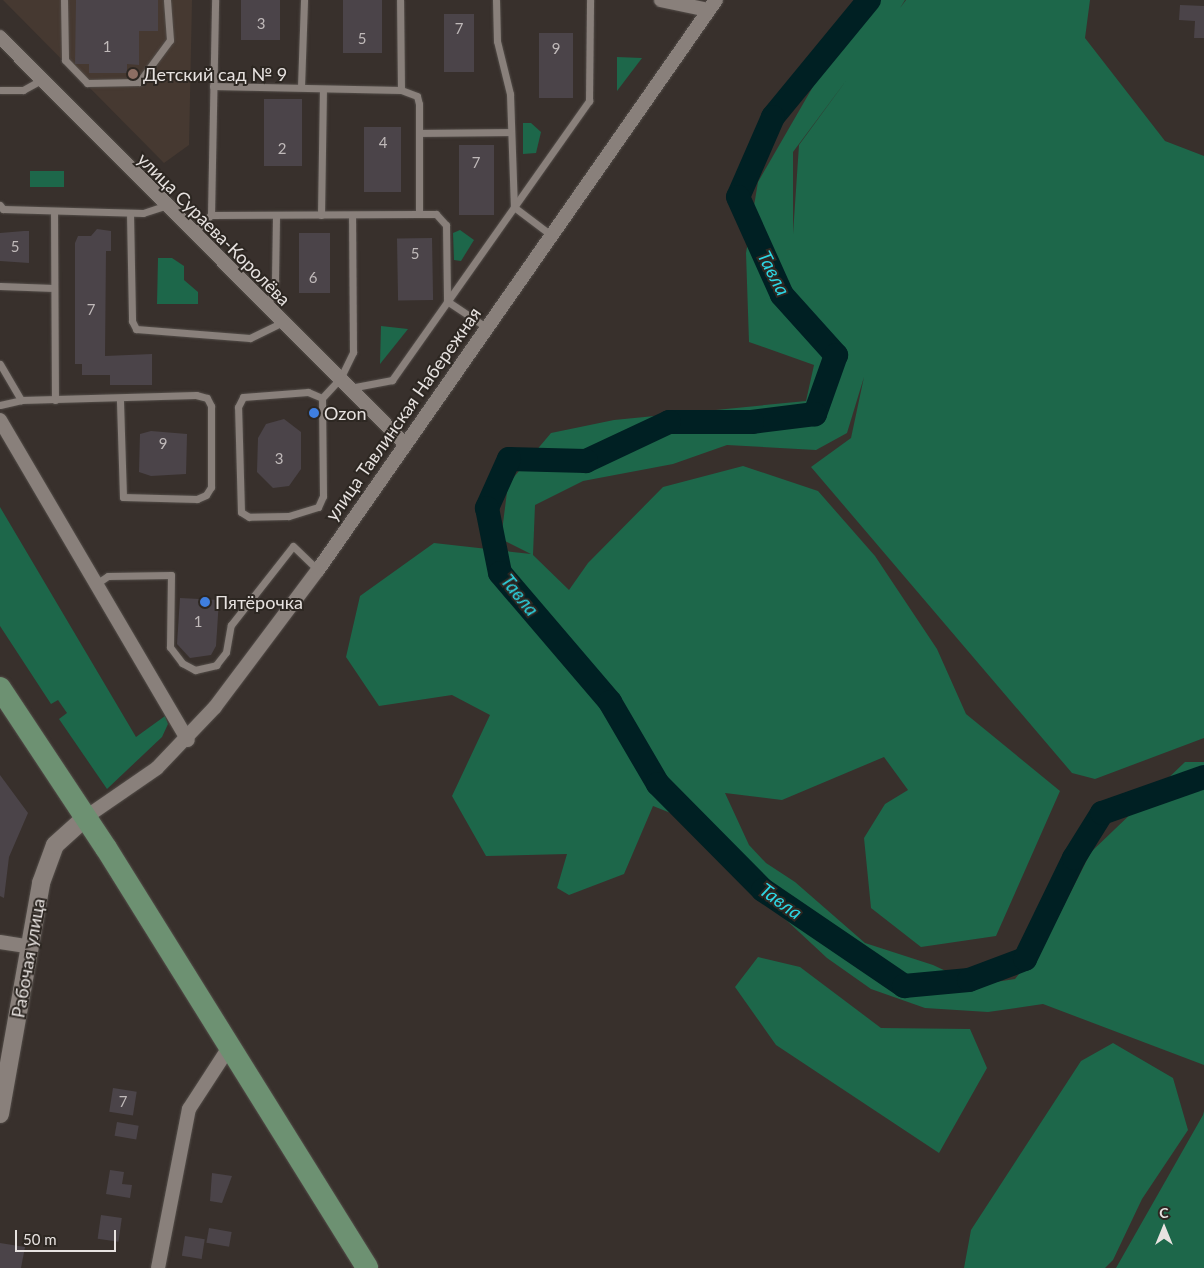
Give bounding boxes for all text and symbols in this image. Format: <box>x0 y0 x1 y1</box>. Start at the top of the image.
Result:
house number: 3 <box>257 15 265 33</box>
house number: 7 <box>455 20 463 38</box>
house number: 5 <box>358 30 366 48</box>
house number: 1 <box>103 38 111 56</box>
house number: 9 <box>552 40 560 58</box>
place label: Детский сад № 9 <box>143 63 287 85</box>
marker: Детский сад № 9 <box>127 68 139 80</box>
house number: 4 <box>379 134 387 152</box>
house number: 2 <box>278 140 286 158</box>
street label: улица Сураева-Королёва <box>133 148 295 310</box>
house number: 7 <box>472 154 480 172</box>
house number: 5 <box>11 238 19 256</box>
house number: 5 <box>411 245 419 263</box>
water label: Тавла <box>753 247 795 299</box>
house number: 6 <box>309 269 317 287</box>
house number: 7 <box>87 301 95 319</box>
street label: улица Тавлинская Набережная <box>321 303 485 525</box>
place label: Ozon <box>324 402 366 424</box>
marker: Ozon <box>308 407 320 419</box>
house number: 9 <box>159 435 167 453</box>
house number: 3 <box>275 450 283 468</box>
water label: Тавла <box>496 570 544 620</box>
place label: Пятёрочка <box>215 591 303 613</box>
marker: Пятёрочка <box>199 596 211 608</box>
house number: 1 <box>194 613 202 631</box>
water label: Тавла <box>755 878 807 924</box>
street label: Рабочая улица <box>7 897 49 1019</box>
house number: 7 <box>119 1093 127 1111</box>
north arrow <box>1139 1203 1189 1253</box>
text: С <box>1159 1204 1169 1221</box>
scale bar <box>18 1220 119 1252</box>
text: 50 m <box>23 1230 57 1248</box>

